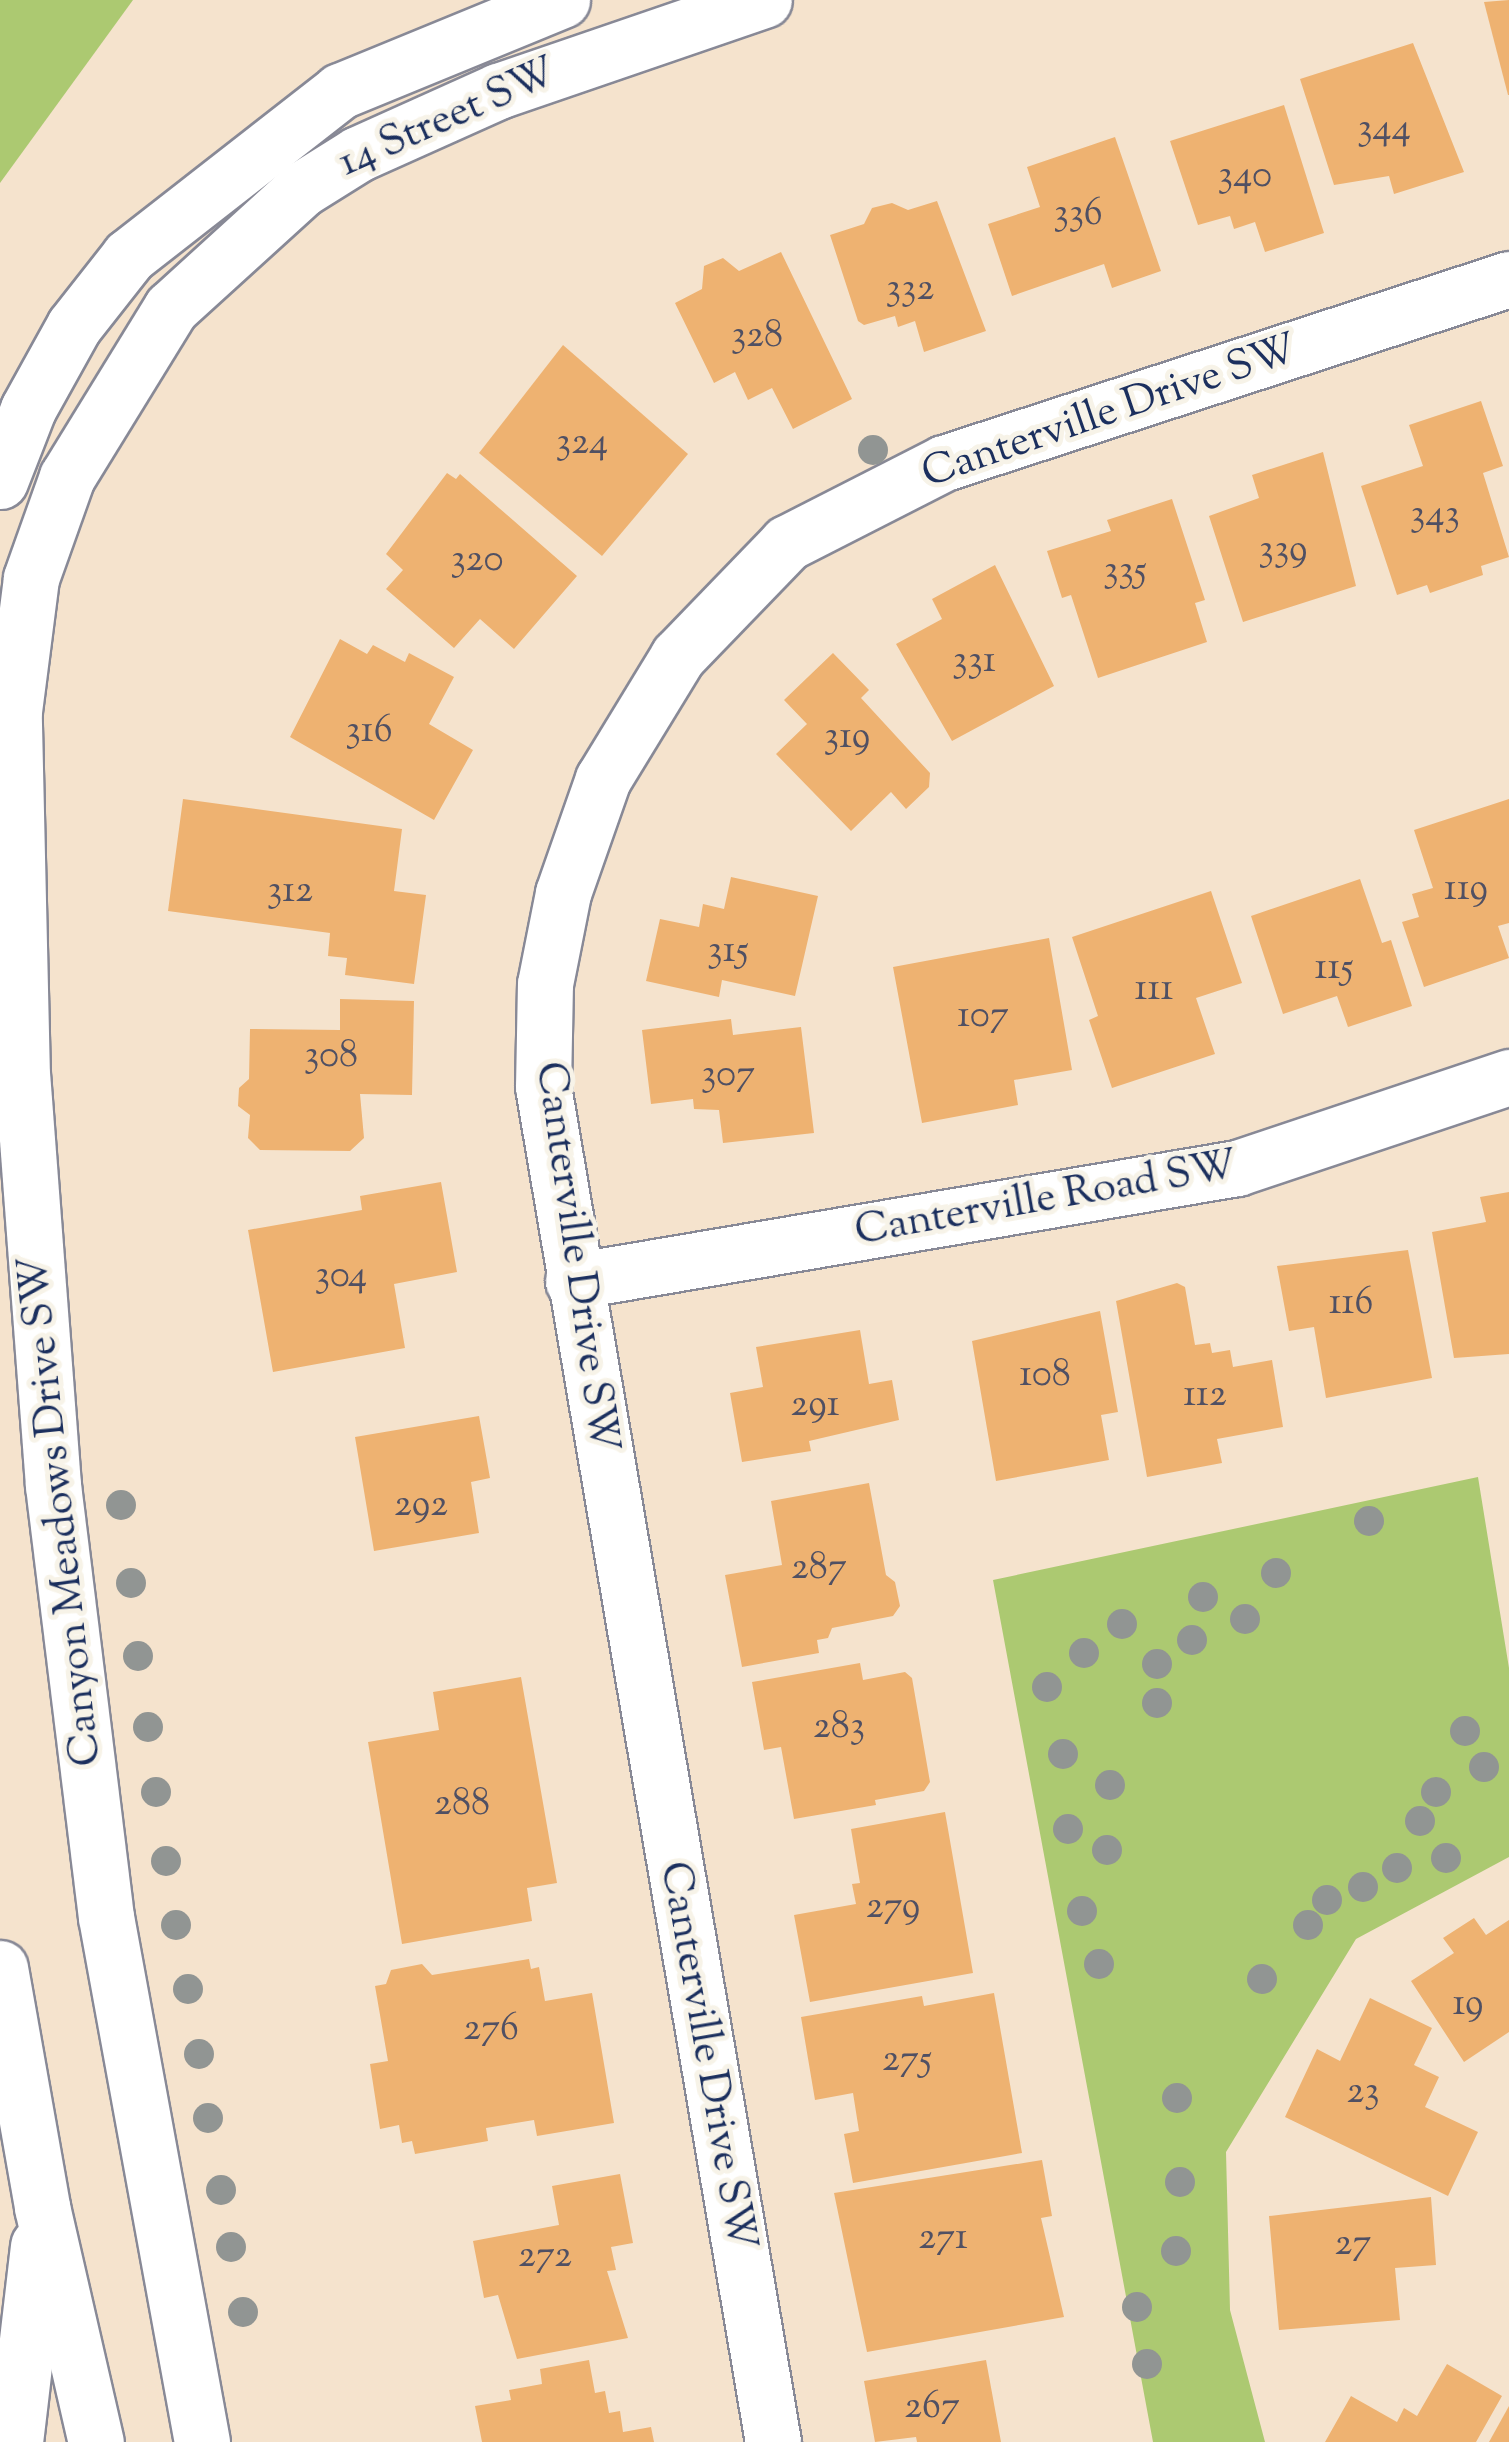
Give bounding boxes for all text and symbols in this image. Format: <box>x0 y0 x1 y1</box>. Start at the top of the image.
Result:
street label: 14 Street SW <box>331 49 565 189</box>
house number: 344 <box>1357 108 1411 154</box>
house number: 340 <box>1218 155 1272 201</box>
house number: 336 <box>1053 193 1103 239</box>
house number: 332 <box>886 268 934 314</box>
house number: 328 <box>731 315 783 361</box>
street label: Canterville Drive SW <box>916 325 1304 501</box>
house number: 324 <box>556 422 608 468</box>
house number: 343 <box>1410 494 1460 540</box>
house number: 339 <box>1259 529 1307 575</box>
house number: 320 <box>450 539 504 585</box>
house number: 335 <box>1103 550 1147 596</box>
house number: 331 <box>952 640 996 686</box>
house number: 316 <box>345 710 393 756</box>
house number: 319 <box>824 716 870 762</box>
house number: 119 <box>1444 868 1488 914</box>
house number: 312 <box>267 870 313 916</box>
house number: 315 <box>707 930 749 976</box>
house number: 115 <box>1315 947 1353 993</box>
house number: 111 <box>1135 968 1173 1014</box>
house number: 107 <box>957 995 1009 1041</box>
house number: 308 <box>304 1035 358 1081</box>
house number: 307 <box>701 1054 755 1100</box>
street label: Canterville Drive SW <box>523 1059 627 1455</box>
street label: Canterville Road SW <box>851 1142 1241 1258</box>
street label: Canyon Meadows Drive SW <box>10 1254 114 1768</box>
house number: 304 <box>315 1255 367 1301</box>
house number: 116 <box>1329 1282 1373 1328</box>
house number: 108 <box>1019 1354 1071 1400</box>
house number: 112 <box>1183 1374 1227 1420</box>
house number: 291 <box>790 1384 840 1430</box>
house number: 292 <box>394 1484 448 1530</box>
house number: 287 <box>791 1547 847 1593</box>
house number: 283 <box>813 1706 865 1752</box>
house number: 288 <box>434 1783 490 1829</box>
street label: Canterville Drive SW <box>647 1858 765 2254</box>
house number: 279 <box>866 1886 920 1932</box>
house number: 19 <box>1452 1983 1484 2029</box>
house number: 276 <box>463 2008 519 2054</box>
house number: 275 <box>882 2039 932 2085</box>
house number: 23 <box>1346 2071 1380 2117</box>
house number: 271 <box>918 2217 968 2263</box>
house number: 27 <box>1335 2223 1371 2269</box>
house number: 272 <box>518 2235 572 2281</box>
house number: 267 <box>904 2386 960 2432</box>

